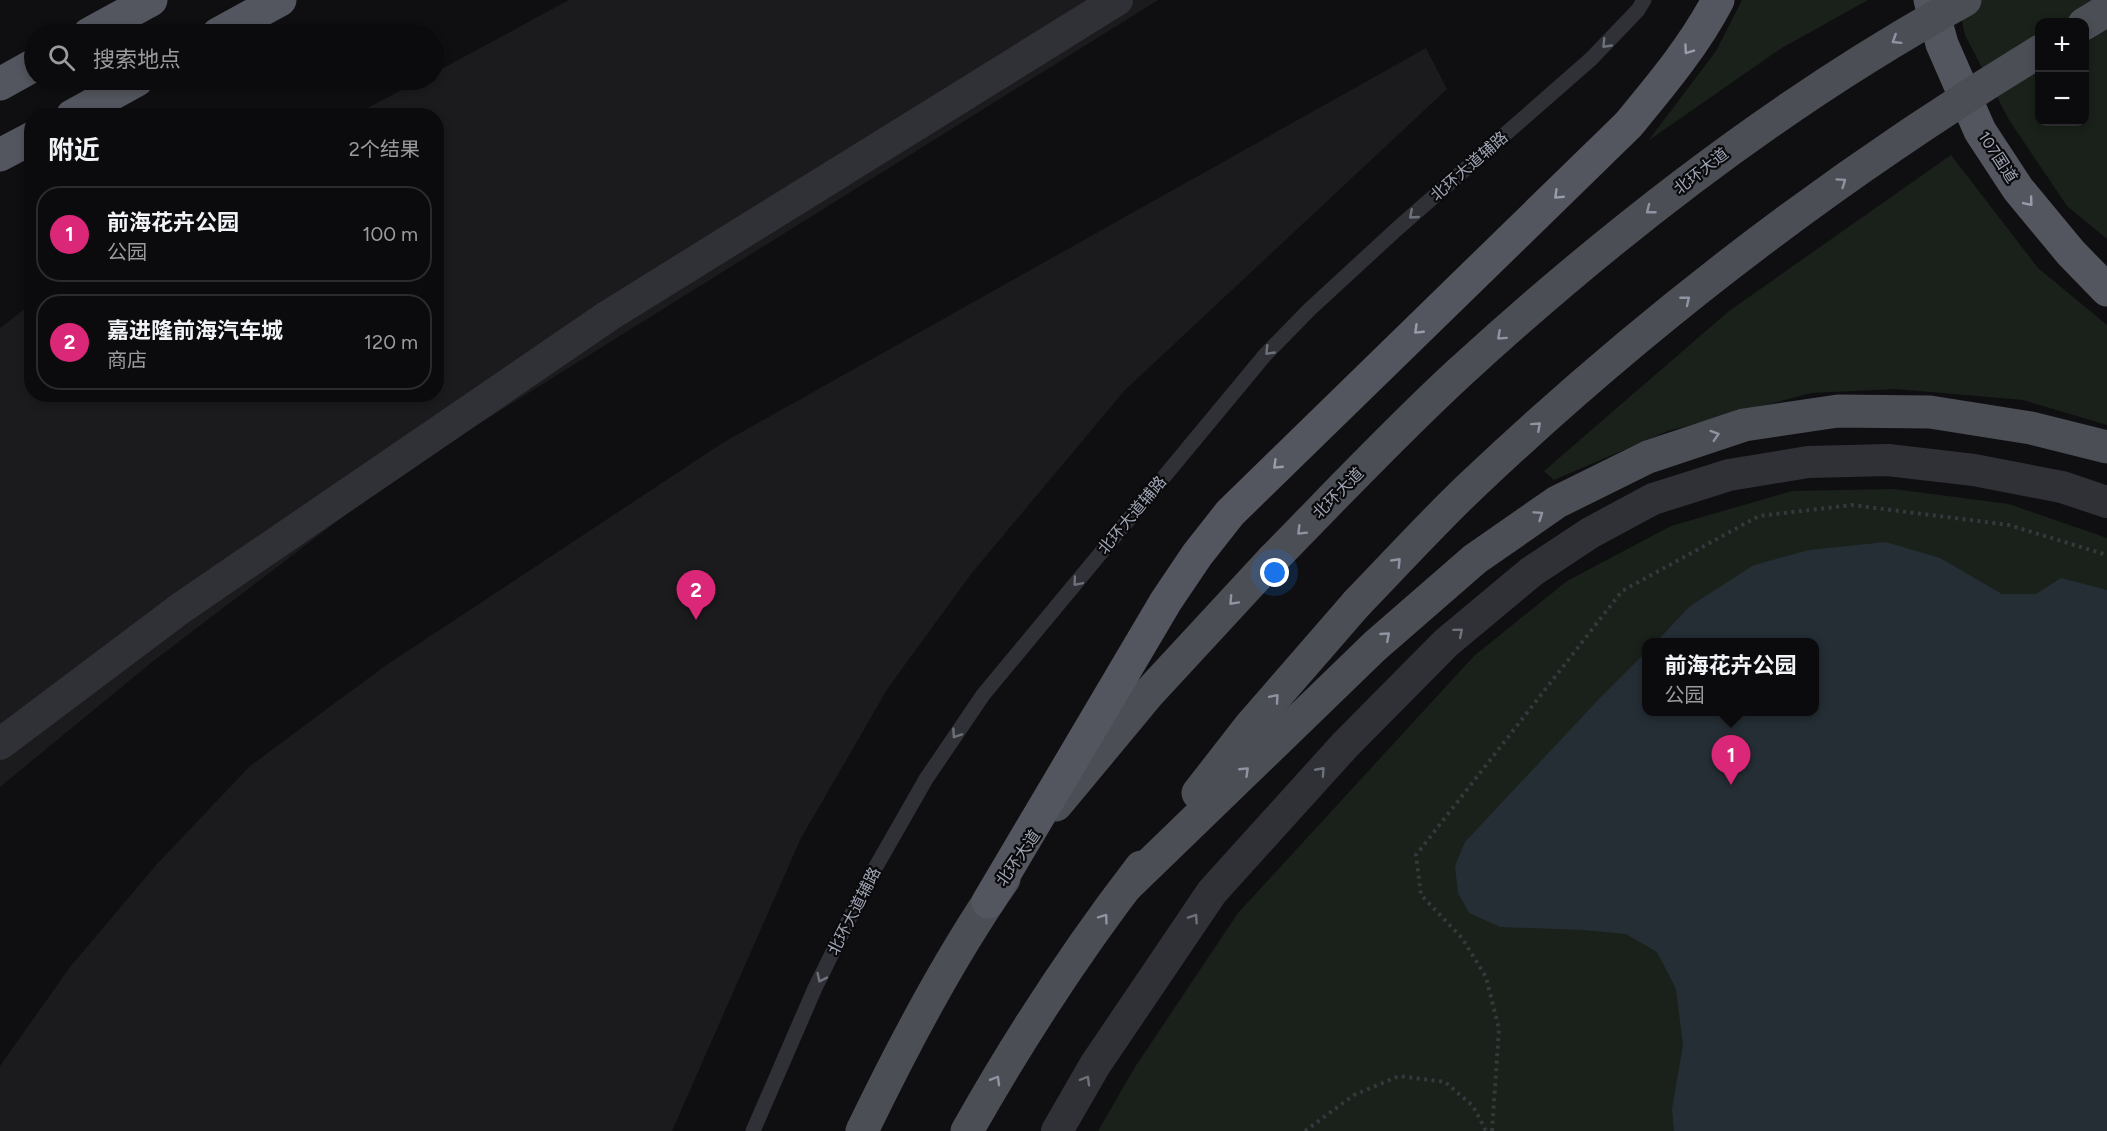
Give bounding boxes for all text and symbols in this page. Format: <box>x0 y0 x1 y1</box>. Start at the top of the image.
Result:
map controls <box>2035 18 2089 126</box>
button: + <box>2035 18 2089 72</box>
search box <box>24 24 444 90</box>
one-way arrow <box>1892 32 1902 44</box>
one-way arrow <box>1602 36 1613 47</box>
icon: search <box>45 41 78 74</box>
one-way arrow <box>1684 43 1695 54</box>
text: 搜索地点 <box>93 46 181 73</box>
button: − <box>2035 72 2089 126</box>
street label: 北环大道辅路 <box>1427 127 1511 205</box>
street label: 107国道 <box>1974 128 2022 186</box>
text: 附近 <box>48 134 100 166</box>
text: 2个结果 <box>349 137 420 161</box>
street label: 北环大道 <box>1670 144 1732 198</box>
one-way arrow <box>1835 178 1846 189</box>
one-way arrow <box>1555 187 1566 198</box>
one-way arrow <box>2021 195 2032 206</box>
one-way arrow <box>1645 203 1656 214</box>
one-way arrow <box>1409 208 1420 219</box>
text: 前海花卉公园 <box>107 209 239 236</box>
text: 1 <box>65 222 74 246</box>
text: 100 m <box>362 222 418 246</box>
text: 公园 <box>107 240 147 264</box>
one-way arrow <box>1679 296 1690 307</box>
text: 嘉进隆前海汽车城 <box>107 317 283 344</box>
one-way arrow <box>1414 323 1424 334</box>
one-way arrow <box>1497 329 1507 340</box>
text: 2 <box>64 330 75 354</box>
text: 120 m <box>364 330 418 354</box>
one-way arrow <box>1266 344 1277 355</box>
text: 商店 <box>107 348 147 372</box>
one-way arrow <box>1530 422 1541 433</box>
one-way arrow <box>1709 429 1720 442</box>
one-way arrow <box>1274 458 1285 469</box>
street label: 北环大道 <box>1309 464 1367 522</box>
street label: 北环大道辅路 <box>1094 472 1170 558</box>
one-way arrow <box>1532 511 1543 522</box>
one-way arrow <box>1297 523 1308 534</box>
your location <box>1260 558 1289 587</box>
one-way arrow <box>1390 558 1401 569</box>
pin: 2 <box>676 570 716 620</box>
one-way arrow <box>1074 575 1085 586</box>
one-way arrow <box>1230 594 1241 605</box>
one-way arrow <box>1452 629 1463 640</box>
one-way arrow <box>1379 632 1390 643</box>
popup <box>1642 638 1819 716</box>
text: 前海花卉公园 <box>1664 652 1797 679</box>
text: 公园 <box>1664 683 1704 707</box>
one-way arrow <box>1268 694 1279 705</box>
one-way arrow <box>953 728 964 739</box>
pin: 1 <box>1712 736 1750 785</box>
one-way arrow <box>1239 767 1249 778</box>
one-way arrow <box>1314 767 1325 778</box>
street label: 北环大道 <box>992 826 1044 890</box>
street label: 北环大道辅路 <box>824 864 884 958</box>
one-way arrow <box>1097 913 1108 924</box>
one-way arrow <box>1187 914 1198 925</box>
one-way arrow <box>816 971 828 982</box>
one-way arrow <box>989 1076 1000 1086</box>
one-way arrow <box>1079 1076 1090 1086</box>

